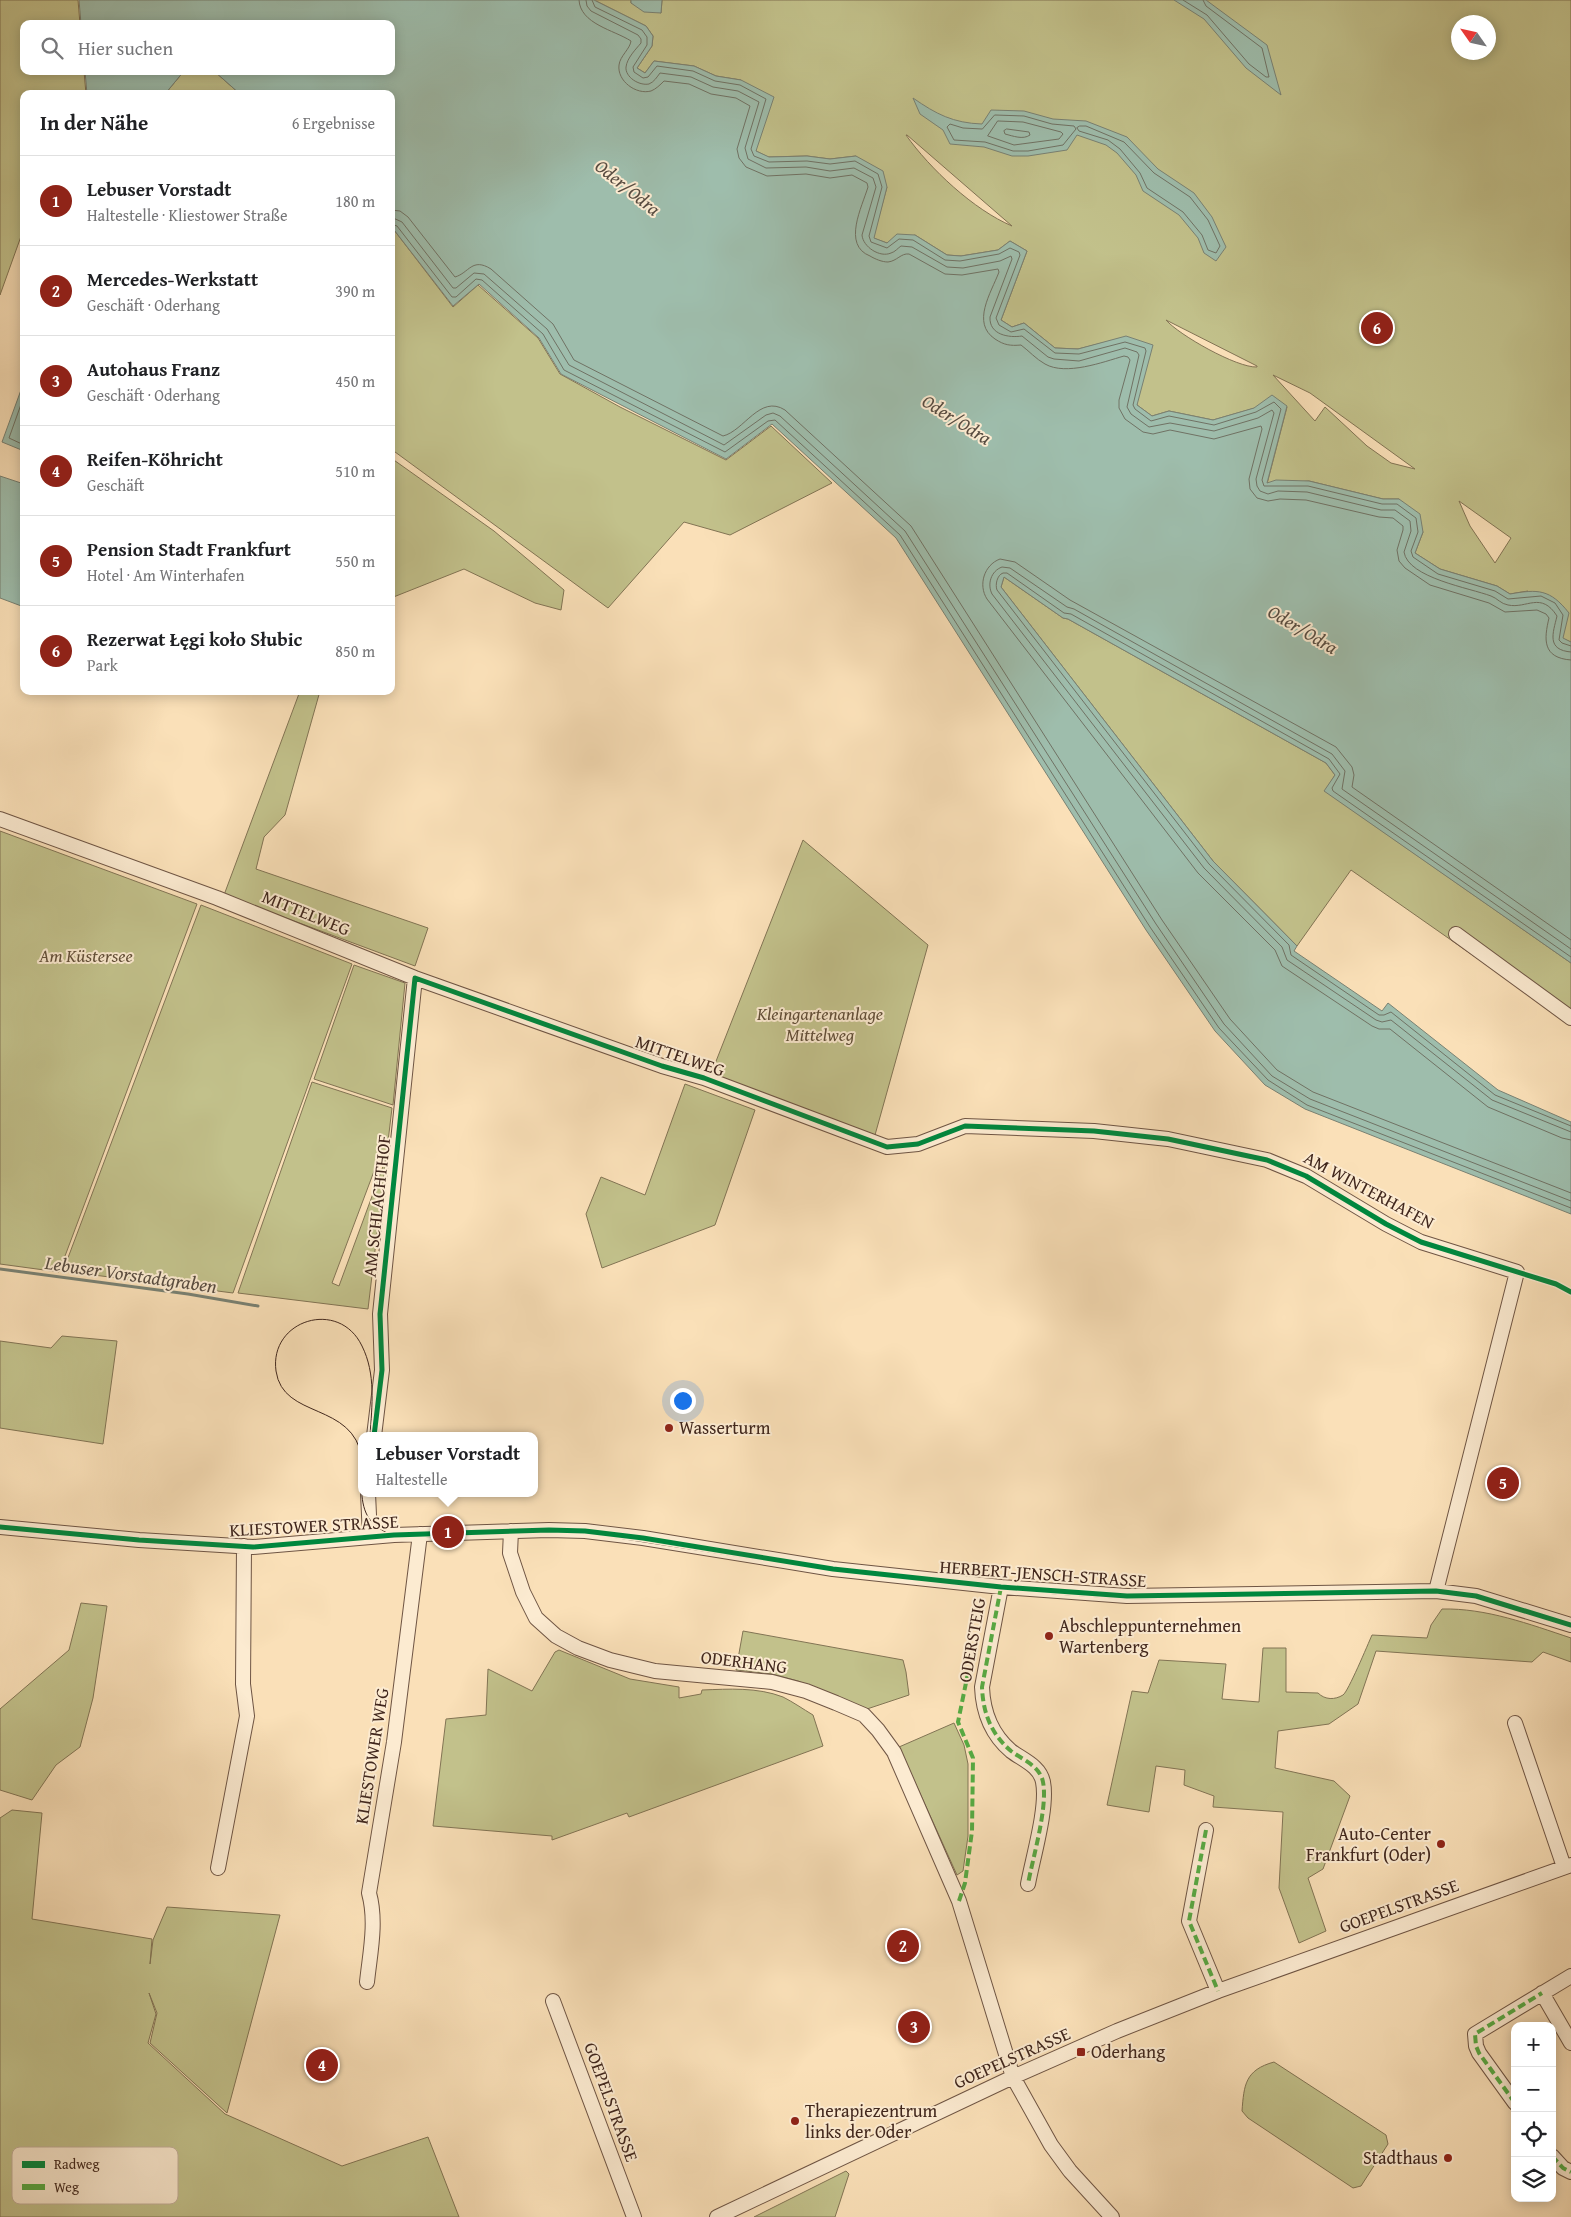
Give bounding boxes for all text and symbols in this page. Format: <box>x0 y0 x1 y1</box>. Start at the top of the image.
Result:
north arrow <box>1451 15 1496 60</box>
search box <box>20 20 395 75</box>
icon: search <box>38 34 66 62</box>
text: Hier suchen <box>78 34 173 62</box>
text: In der Nähe <box>40 107 148 138</box>
text: 6 Ergebnisse <box>292 111 375 135</box>
water label: Oder/Odra <box>589 152 667 222</box>
text: Lebuser Vorstadt <box>87 175 232 203</box>
text: 1 <box>52 189 60 213</box>
text: 180 m <box>335 189 375 213</box>
text: Haltestelle · Kliestower Straße <box>87 203 287 227</box>
text: Mercedes-Werkstatt <box>87 265 258 293</box>
text: 2 <box>52 279 60 303</box>
text: 390 m <box>335 279 375 303</box>
text: Geschäft · Oderhang <box>87 293 220 317</box>
pin: 6 <box>1361 309 1393 347</box>
text: Autohaus Franz <box>87 355 220 383</box>
text: 3 <box>52 369 60 393</box>
text: 450 m <box>335 369 375 393</box>
text: Geschäft · Oderhang <box>87 383 220 407</box>
water label: Oder/Odra <box>917 387 997 451</box>
text: Reifen-Köhricht <box>87 445 223 473</box>
text: 4 <box>52 459 60 483</box>
text: 510 m <box>335 459 375 483</box>
text: Geschäft <box>87 473 144 497</box>
text: Pension Stadt Frankfurt <box>87 535 291 563</box>
text: 5 <box>52 549 60 573</box>
text: 550 m <box>335 549 375 573</box>
text: Hotel · Am Winterhafen <box>87 563 244 587</box>
water label: Oder/Odra <box>1263 597 1343 661</box>
text: Rezerwat Łęgi koło Słubic <box>87 625 302 653</box>
text: 6 <box>52 639 60 663</box>
text: 850 m <box>335 639 375 663</box>
text: Park <box>87 653 118 677</box>
street label: MITTELWEG <box>258 883 355 943</box>
park label: Am Küstersee <box>38 942 133 969</box>
park label: Kleingartenanlage Mittelweg <box>756 1000 883 1048</box>
street label: MITTELWEG <box>632 1028 729 1084</box>
street label: AM SCHLACHTHOF <box>356 1133 397 1278</box>
street label: AM WINTERHAFEN <box>1299 1144 1439 1235</box>
water label: Lebuser Vorstadtgraben <box>42 1248 219 1300</box>
your location <box>670 1388 696 1414</box>
place label: Wasserturm <box>679 1414 771 1441</box>
marker: Wasserturm <box>663 1422 675 1434</box>
popup <box>358 1432 538 1497</box>
text: Lebuser Vorstadt <box>376 1439 520 1467</box>
pin: 5 <box>1487 1464 1519 1502</box>
text: Haltestelle <box>376 1467 448 1491</box>
street label: KLIESTOWER STRASSE <box>229 1508 399 1543</box>
pin: 1 <box>432 1513 464 1551</box>
street label: HERBERT-JENSCH-STRASSE <box>939 1553 1147 1594</box>
street label: ODERSTEIG <box>951 1595 992 1684</box>
place label: Abschleppunternehmen Wartenberg <box>1059 1612 1241 1660</box>
marker: Abschleppunternehmen Wartenberg <box>1043 1630 1055 1642</box>
street label: ODERHANG <box>699 1643 789 1680</box>
street label: KLIESTOWER WEG <box>347 1685 396 1826</box>
place label: Auto-Center Frankfurt (Oder) <box>1306 1820 1432 1868</box>
marker: Auto-Center Frankfurt (Oder) <box>1435 1838 1447 1850</box>
street label: GOEPELSTRASSE <box>1335 1871 1462 1940</box>
pin: 2 <box>887 1927 919 1965</box>
pin: 3 <box>898 2008 930 2046</box>
street label: GOEPELSTRASSE <box>949 2020 1074 2095</box>
map controls <box>1511 2022 1556 2202</box>
button: + <box>1511 2022 1556 2067</box>
street label: GOEPELSTRASSE <box>577 2038 646 2165</box>
place label: Oderhang <box>1091 2038 1165 2065</box>
pin: 4 <box>306 2046 338 2084</box>
marker: Oderhang <box>1075 2046 1087 2058</box>
button: − <box>1511 2067 1556 2112</box>
place label: Therapiezentrum links der Oder <box>805 2097 938 2145</box>
button: locate <box>1511 2112 1556 2157</box>
marker: Therapiezentrum links der Oder <box>789 2115 801 2127</box>
place label: Stadthaus <box>1363 2144 1438 2171</box>
legend <box>12 2147 178 2204</box>
marker: Stadthaus <box>1442 2152 1454 2164</box>
text: Radweg <box>54 2154 99 2174</box>
button: layers <box>1511 2157 1556 2202</box>
text: Weg <box>54 2177 79 2197</box>

